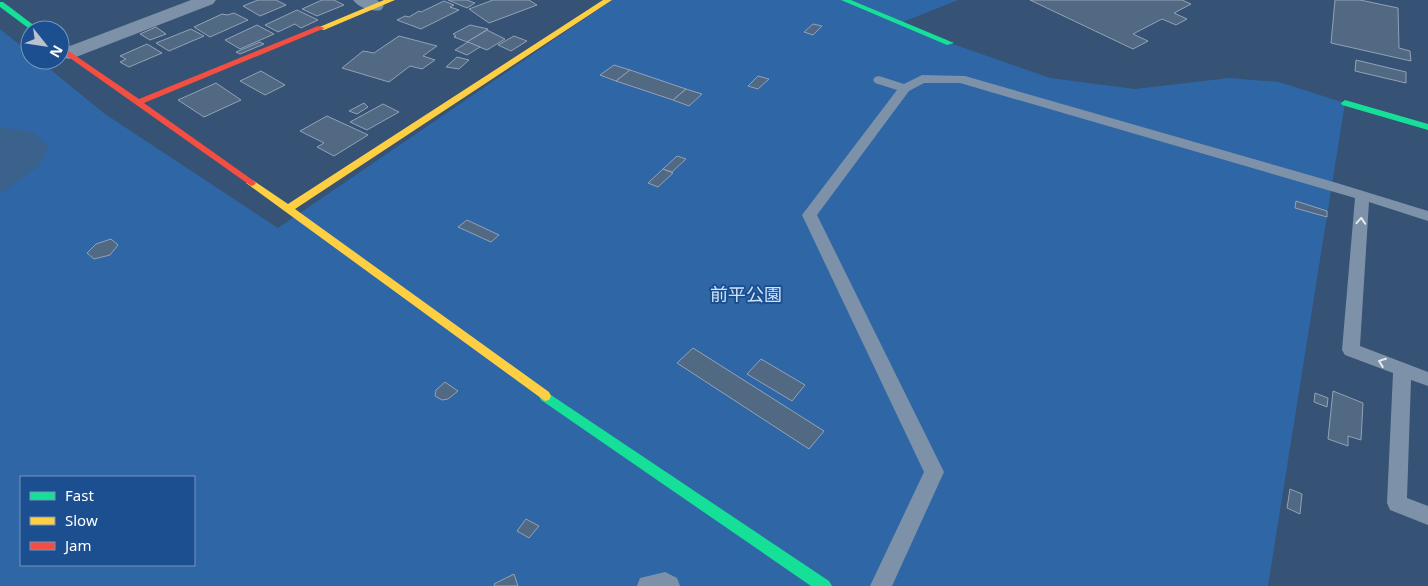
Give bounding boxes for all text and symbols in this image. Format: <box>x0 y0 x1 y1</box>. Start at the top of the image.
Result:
north arrow <box>20 20 70 70</box>
text: N <box>46 42 68 61</box>
one-way arrow <box>1355 216 1366 224</box>
park label: 前平公園 <box>710 282 782 306</box>
one-way arrow <box>1378 357 1387 368</box>
legend <box>20 476 195 566</box>
text: Fast <box>65 485 94 505</box>
text: Slow <box>65 510 98 530</box>
text: Jam <box>63 535 92 555</box>

